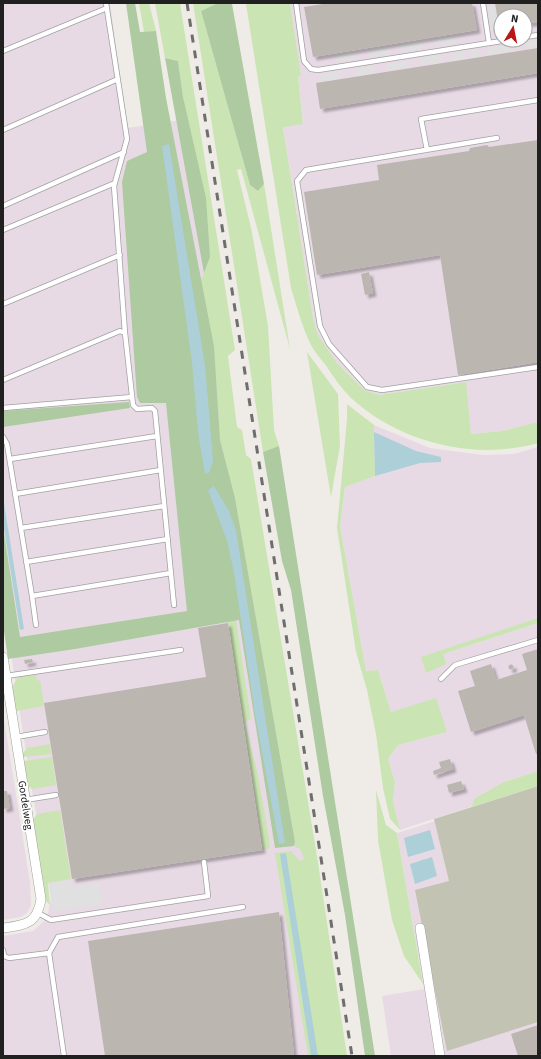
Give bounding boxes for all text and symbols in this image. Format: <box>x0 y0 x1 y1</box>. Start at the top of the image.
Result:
north arrow <box>493 8 533 48</box>
text: N <box>510 11 520 27</box>
street label: Gordelweg <box>14 779 37 831</box>

